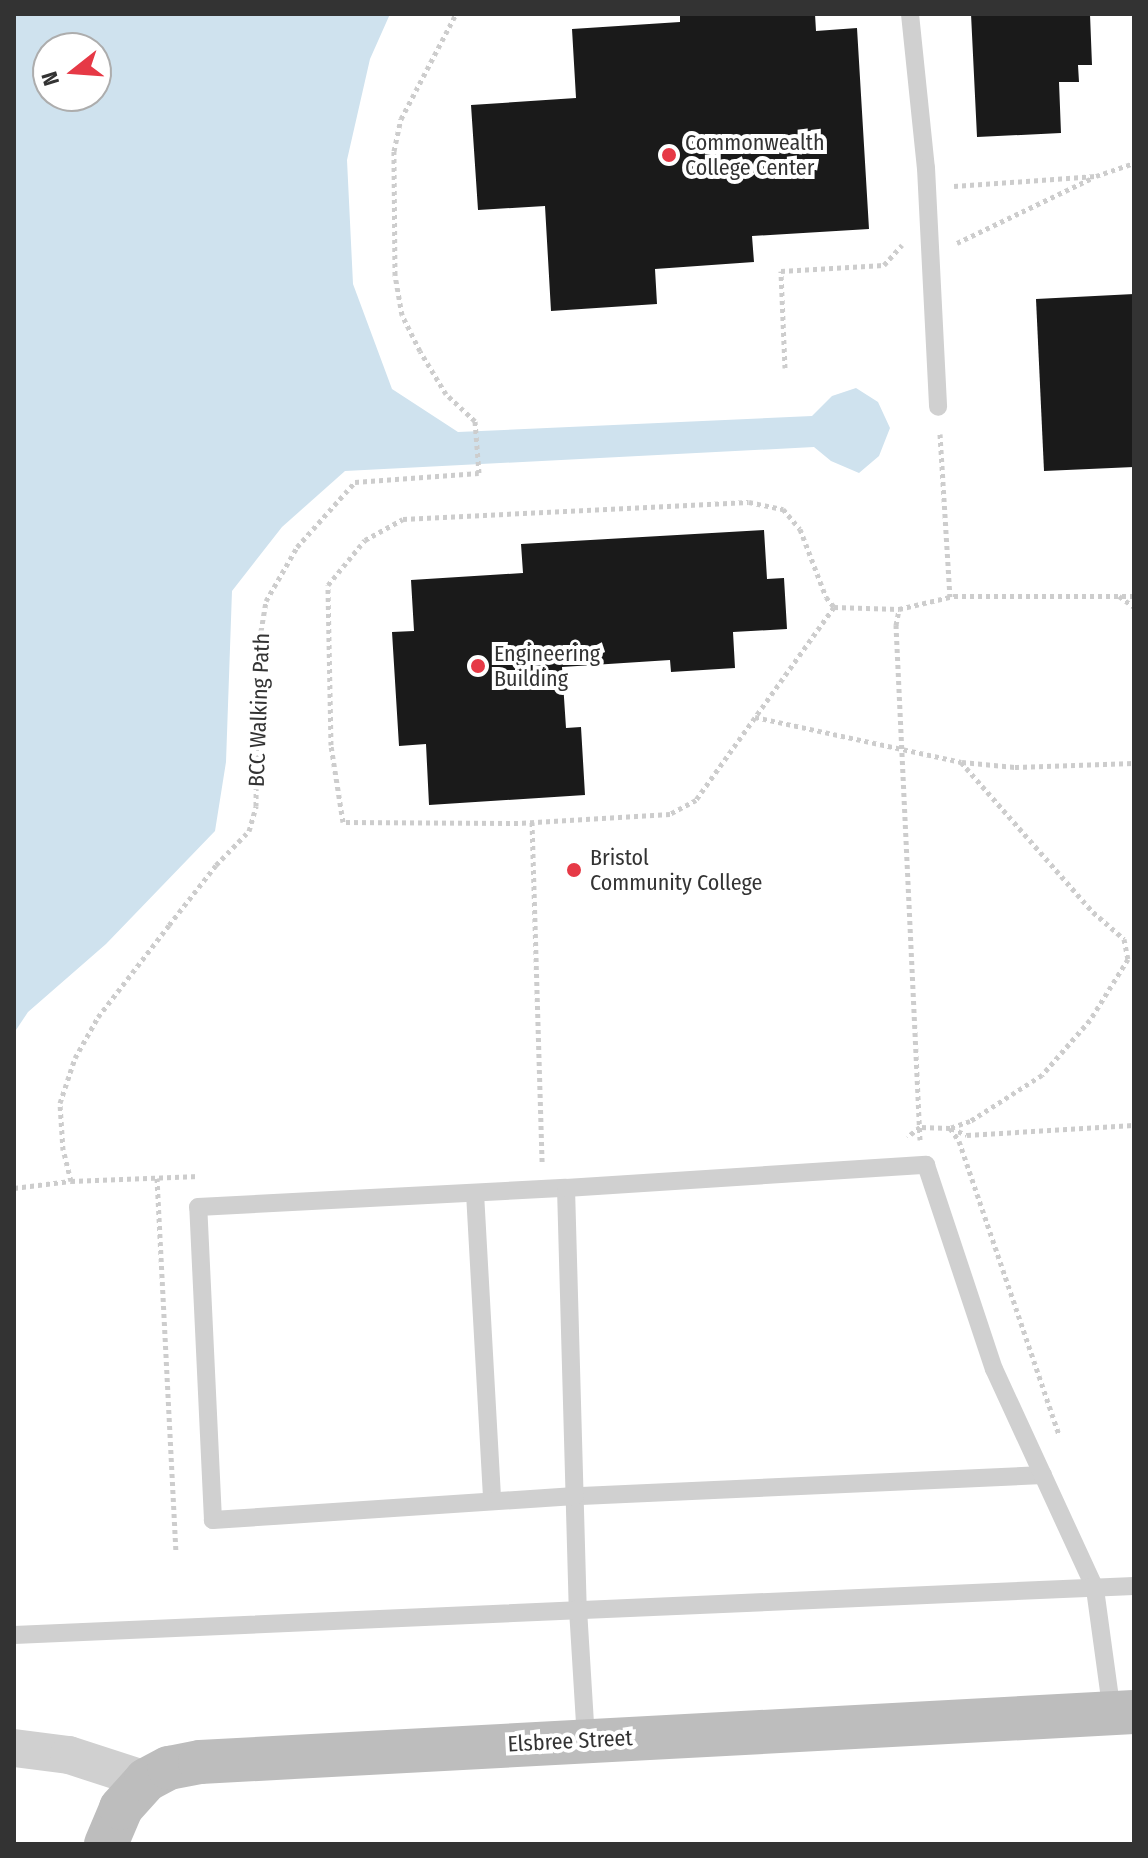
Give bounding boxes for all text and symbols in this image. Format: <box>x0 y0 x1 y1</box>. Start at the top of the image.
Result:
north arrow <box>32 32 112 112</box>
text: N <box>36 68 65 89</box>
place label: Commonwealth College Center <box>685 129 825 180</box>
marker: Commonwealth College Center <box>660 146 678 164</box>
street label: BCC Walking Path <box>243 633 275 787</box>
place label: Engineering Building <box>494 640 600 692</box>
marker: Engineering Building <box>469 657 487 675</box>
place label: Bristol Community College <box>590 844 762 896</box>
marker: Bristol Community College <box>565 861 583 879</box>
street label: Elsbree Street <box>507 1725 633 1757</box>

